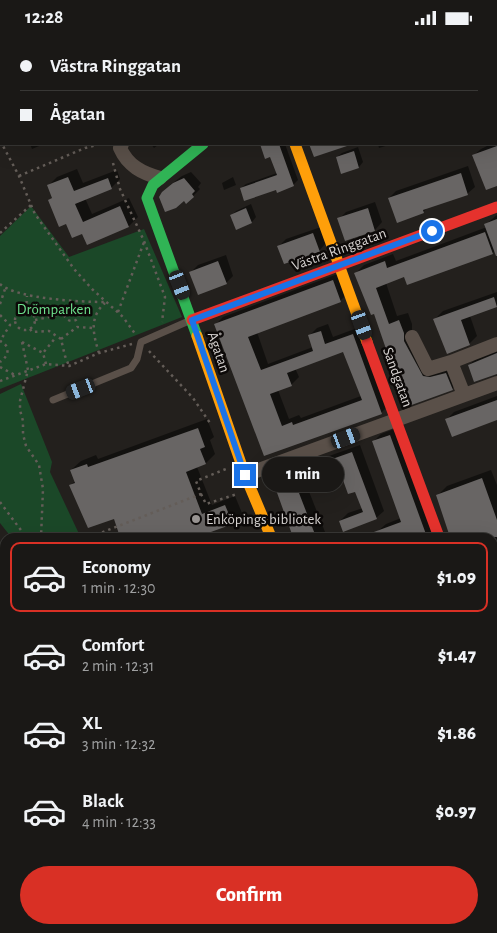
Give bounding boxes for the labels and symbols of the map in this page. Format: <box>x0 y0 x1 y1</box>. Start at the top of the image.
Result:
route start <box>421 220 443 242</box>
street label: Västra Ringgatan <box>290 225 388 274</box>
car <box>167 268 192 302</box>
park label: Drömparken <box>17 302 91 317</box>
car <box>349 308 374 342</box>
street label: Ågatan <box>205 330 233 374</box>
street label: Sandgatan <box>380 345 415 409</box>
car <box>64 377 97 401</box>
car <box>329 426 362 450</box>
callout: 1 min <box>262 457 345 493</box>
route end <box>234 464 256 486</box>
place label: Enköpings bibliotek <box>206 512 321 527</box>
marker: Enköpings bibliotek <box>190 513 202 525</box>

